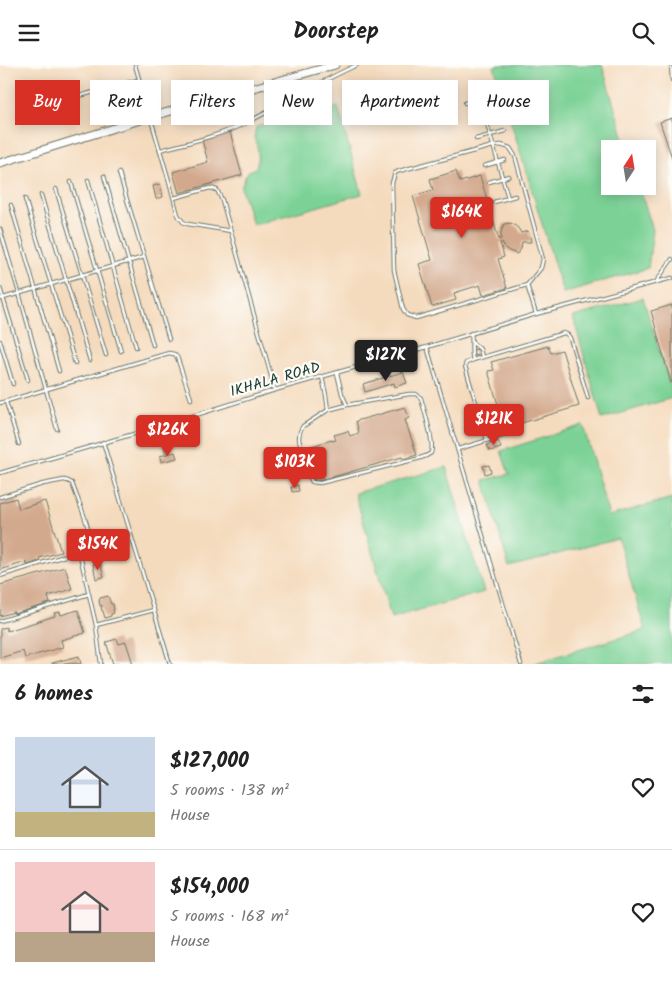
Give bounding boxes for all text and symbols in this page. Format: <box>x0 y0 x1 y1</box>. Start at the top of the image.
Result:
text: Doorstep <box>293 15 379 50</box>
icon: menu <box>15 19 43 47</box>
icon: search <box>629 19 657 47</box>
chip: Buy <box>15 80 80 125</box>
chip: Rent <box>90 80 161 125</box>
chip: Filters <box>171 80 254 125</box>
chip: New <box>264 80 332 125</box>
chip: Apartment <box>342 80 458 125</box>
chip: House <box>468 80 549 125</box>
north arrow <box>601 140 656 195</box>
map controls <box>601 140 656 195</box>
pin: $164K <box>427 197 497 239</box>
text: $164K <box>441 200 483 225</box>
pin: $127K <box>351 339 421 382</box>
text: $127K <box>366 343 406 368</box>
street label: IKHALA ROAD <box>227 356 323 404</box>
pin: $121K <box>459 403 529 446</box>
text: $121K <box>475 407 513 432</box>
pin: $126K <box>133 415 203 457</box>
text: $126K <box>147 418 189 443</box>
pin: $103K <box>260 447 330 489</box>
text: $103K <box>275 450 315 475</box>
pin: $154K <box>63 529 133 571</box>
text: $154K <box>78 532 118 557</box>
text: 6 homes <box>15 678 93 711</box>
icon: filters <box>629 680 657 708</box>
text: $127,000 <box>170 745 249 778</box>
icon: home <box>55 757 115 817</box>
icon: heart <box>629 773 657 801</box>
text: 5 rooms · 138 m² <box>170 778 289 803</box>
text: House <box>170 803 210 828</box>
text: $154,000 <box>170 871 249 904</box>
icon: home <box>55 882 115 942</box>
icon: heart <box>629 898 657 926</box>
text: 5 rooms · 168 m² <box>170 904 289 929</box>
text: House <box>170 929 210 954</box>

